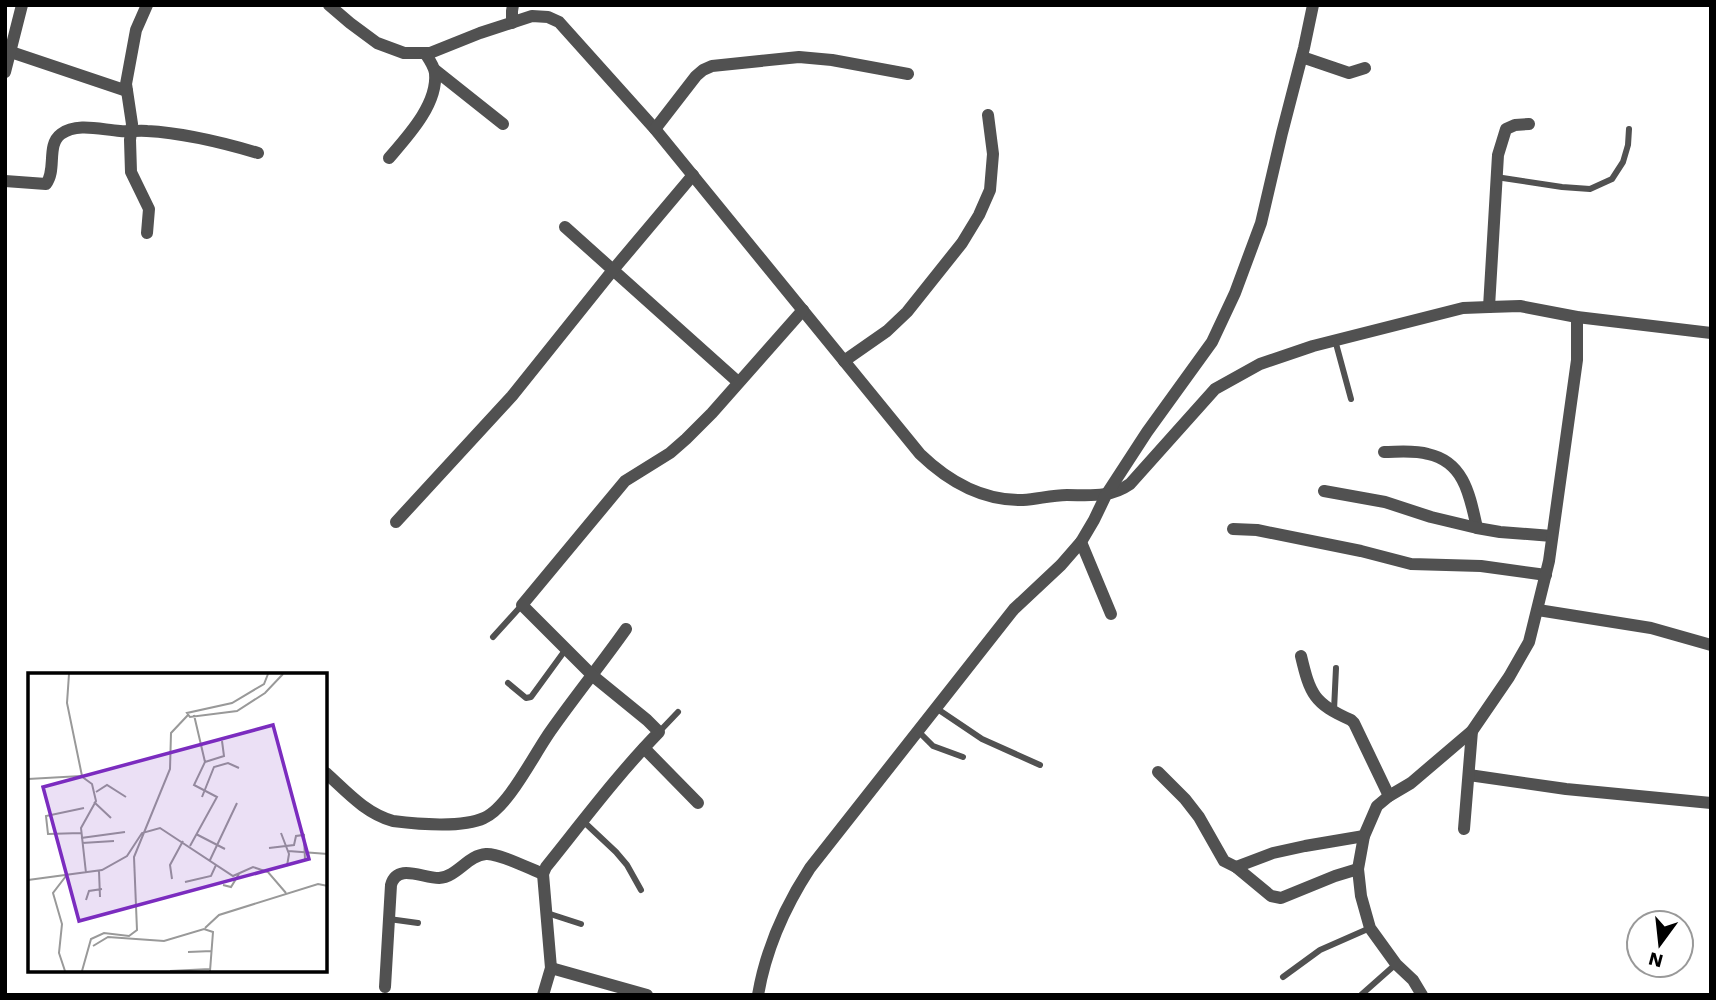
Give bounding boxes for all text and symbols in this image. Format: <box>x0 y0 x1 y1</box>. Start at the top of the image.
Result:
inset map <box>28 673 327 972</box>
north arrow <box>1625 909 1695 979</box>
text: N <box>1646 947 1666 973</box>

